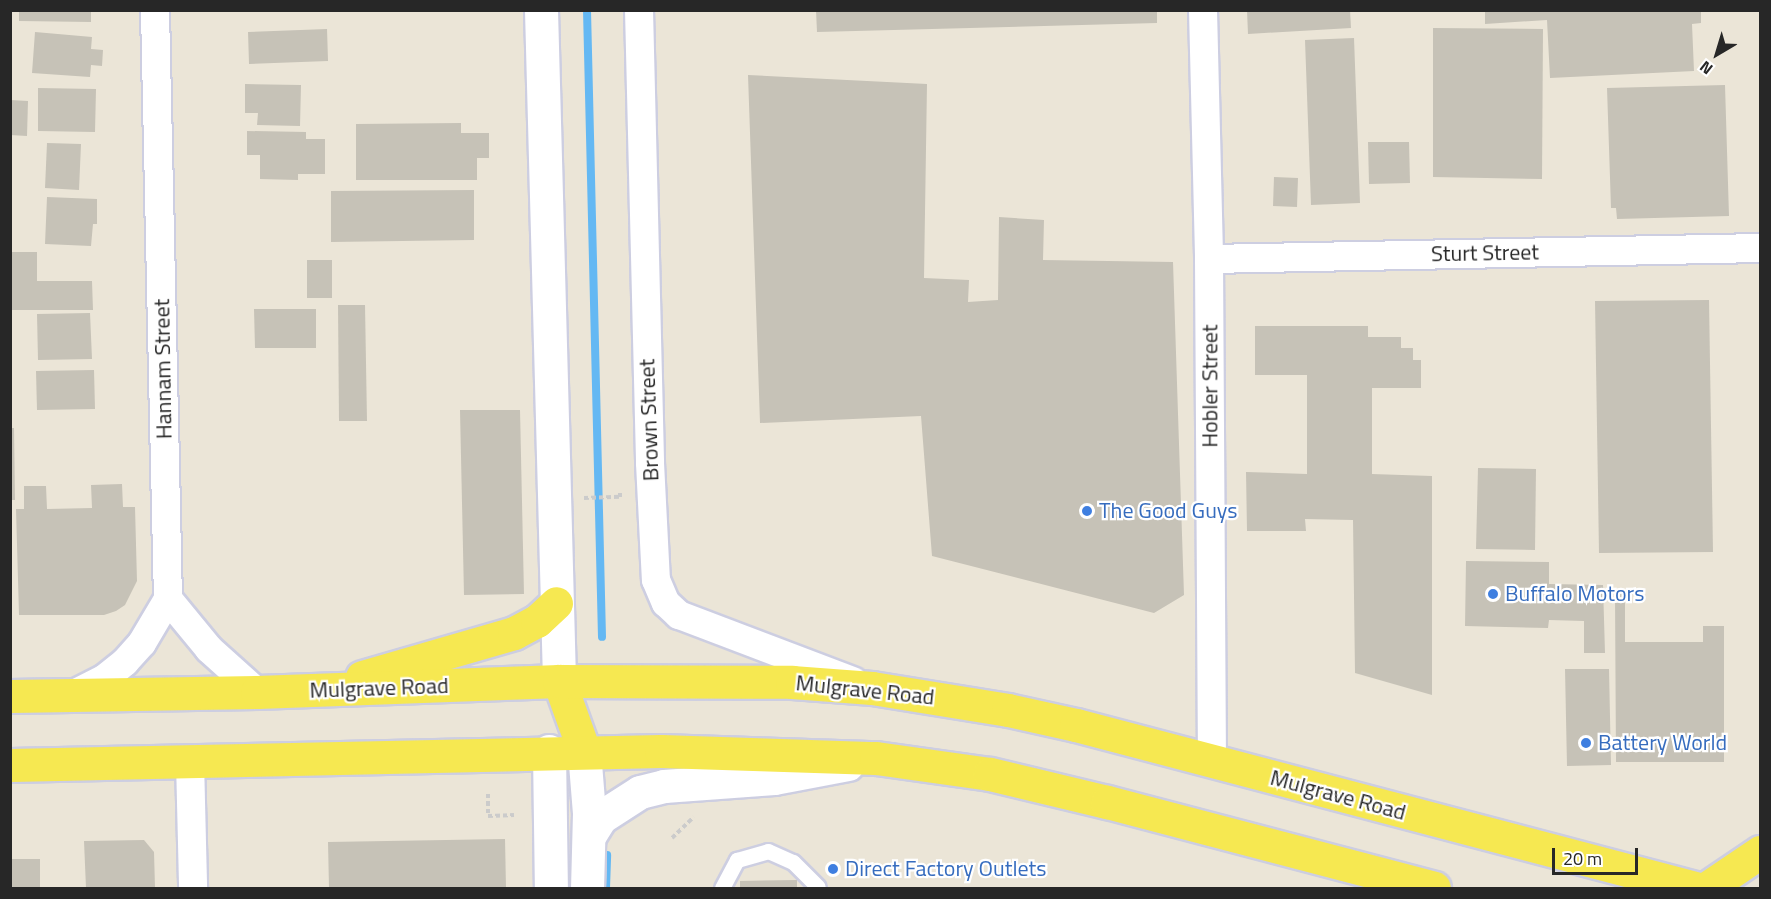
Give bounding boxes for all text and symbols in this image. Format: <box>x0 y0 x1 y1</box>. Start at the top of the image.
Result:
north arrow <box>1687 24 1747 84</box>
text: N <box>1694 55 1718 81</box>
street label: Sturt Street <box>1431 239 1539 267</box>
street label: Hannam Street <box>149 299 177 439</box>
street label: Hobler Street <box>1197 324 1223 448</box>
street label: Brown Street <box>634 358 664 482</box>
place label: The Good Guys <box>1099 498 1238 524</box>
marker: The Good Guys <box>1080 504 1094 518</box>
place label: Buffalo Motors <box>1505 581 1644 607</box>
marker: Buffalo Motors <box>1486 587 1500 601</box>
street label: Mulgrave Road <box>794 670 936 710</box>
street label: Mulgrave Road <box>309 672 449 704</box>
place label: Battery World <box>1598 730 1727 756</box>
marker: Battery World <box>1579 736 1593 750</box>
street label: Mulgrave Road <box>1267 764 1409 826</box>
scale bar <box>1555 836 1640 874</box>
text: 20 m <box>1563 845 1602 872</box>
place label: Direct Factory Outlets <box>845 856 1047 882</box>
marker: Direct Factory Outlets <box>826 862 840 876</box>

